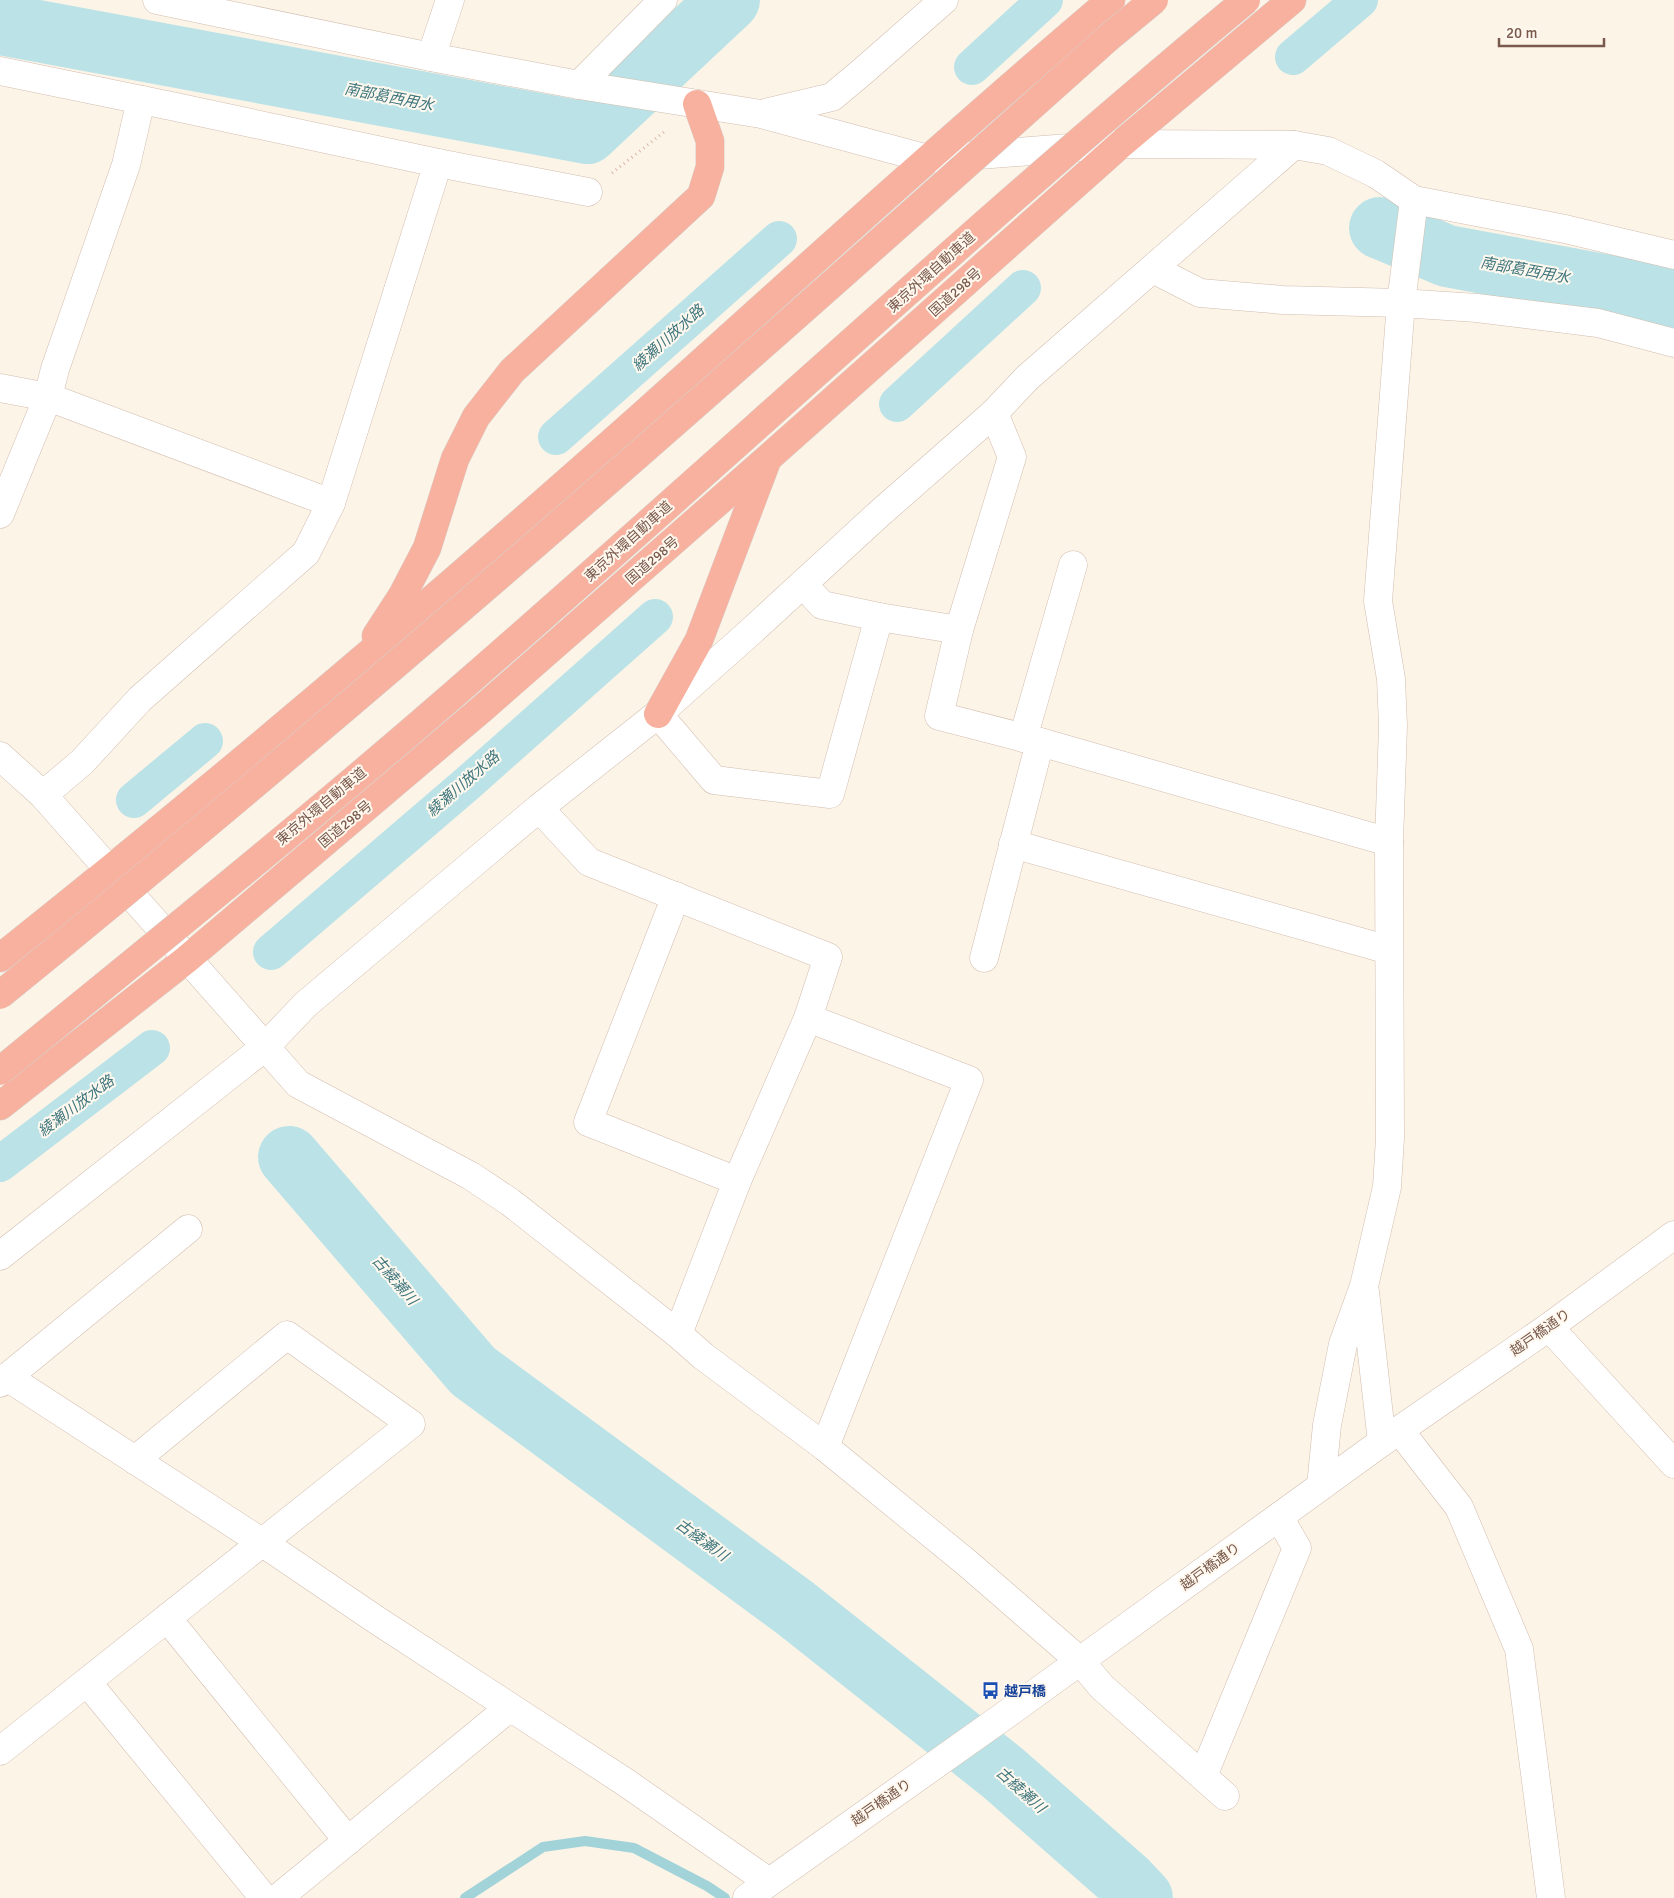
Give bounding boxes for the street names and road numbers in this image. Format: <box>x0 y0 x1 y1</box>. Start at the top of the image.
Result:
street label: 東京外環自動車道 <box>884 229 979 316</box>
street label: 国道298号 <box>926 264 985 320</box>
street label: 東京外環自動車道 <box>581 498 676 585</box>
street label: 国道298号 <box>622 533 682 588</box>
street label: 東京外環自動車道 <box>273 764 370 849</box>
street label: 国道298号 <box>315 797 376 852</box>
street label: 越戸橋通り <box>1507 1305 1574 1359</box>
street label: 越戸橋通り <box>1177 1539 1244 1594</box>
street label: 越戸橋通り <box>848 1775 915 1829</box>

